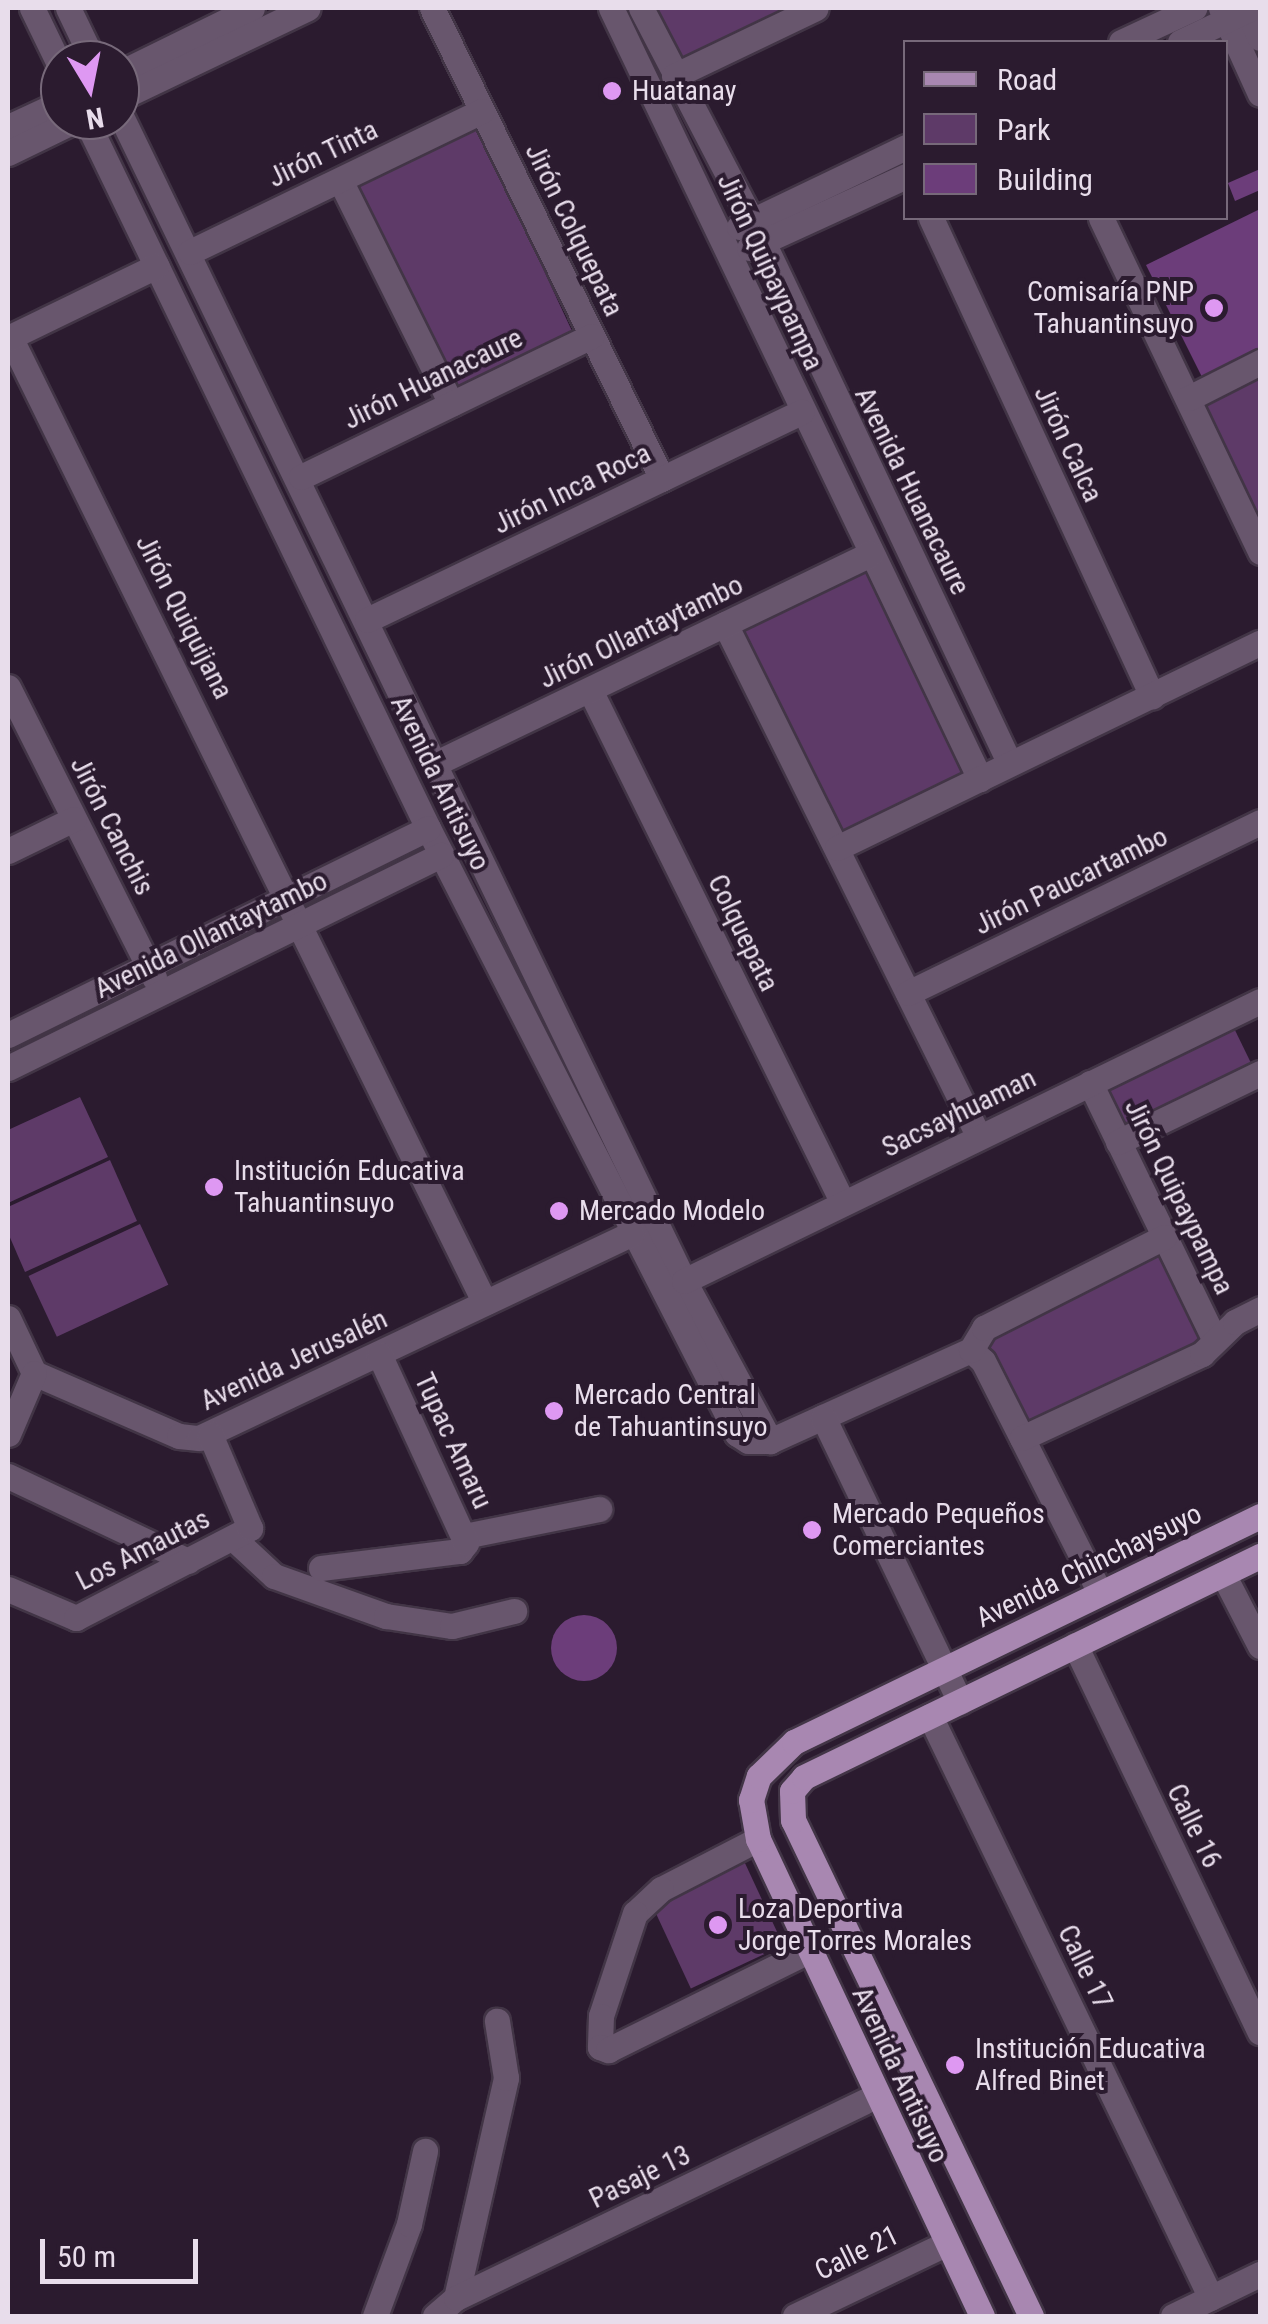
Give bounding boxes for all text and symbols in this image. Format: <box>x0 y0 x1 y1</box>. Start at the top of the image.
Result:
north arrow <box>40 40 140 140</box>
legend <box>903 40 1228 220</box>
text: Road <box>997 62 1057 97</box>
place label: Huatanay <box>632 74 736 108</box>
marker: Huatanay <box>601 80 623 102</box>
text: N <box>84 100 106 136</box>
text: Park <box>997 112 1051 147</box>
street label: Jirón Tinta <box>262 113 384 195</box>
street label: Jirón Colquepata <box>518 138 630 322</box>
text: Building <box>997 162 1093 197</box>
street label: Jirón Quipaypampa <box>710 168 830 376</box>
place label: Comisaría PNP Tahuantinsuyo <box>1027 275 1194 341</box>
marker: Comisaría PNP Tahuantinsuyo <box>1203 297 1225 319</box>
street label: Jirón Huanacaure <box>338 321 528 437</box>
street label: Jirón Calca <box>1027 381 1109 507</box>
street label: Avenida Huanacaure <box>847 382 977 600</box>
street label: Jirón Inca Roca <box>488 436 656 542</box>
street label: Jirón Quiquijana <box>128 529 240 705</box>
street label: Jirón Ollantaytambo <box>534 568 748 696</box>
street label: Avenida Antisuyo <box>383 690 497 876</box>
street label: Jirón Canchis <box>63 751 161 901</box>
street label: Jirón Paucartambo <box>969 820 1173 942</box>
street label: Avenida Ollantaytambo <box>89 864 333 1006</box>
street label: Colquepata <box>700 869 786 997</box>
street label: Sacsayhuaman <box>877 1061 1041 1165</box>
street label: Jirón Quipaypampa <box>1117 1094 1241 1300</box>
place label: Institución Educativa Tahuantinsuyo <box>234 1154 465 1220</box>
marker: Institución Educativa Tahuantinsuyo <box>203 1176 225 1198</box>
place label: Mercado Modelo <box>579 1194 765 1228</box>
marker: Mercado Modelo <box>548 1200 570 1222</box>
street label: Avenida Jerusalén <box>195 1302 393 1418</box>
street label: Tupac Amaru <box>407 1368 499 1514</box>
place label: Mercado Central de Tahuantinsuyo <box>574 1378 768 1444</box>
marker: Mercado Central de Tahuantinsuyo <box>543 1400 565 1422</box>
place label: Mercado Pequeños Comerciantes <box>832 1497 1045 1563</box>
street label: Avenida Chinchaysuyo <box>971 1497 1207 1635</box>
street label: Los Amautas <box>71 1502 215 1598</box>
marker: Mercado Pequeños Comerciantes <box>801 1519 823 1541</box>
street label: Calle 16 <box>1159 1778 1229 1874</box>
place label: Loza Deportiva Jorge Torres Morales <box>738 1892 973 1958</box>
marker: Loza Deportiva Jorge Torres Morales <box>707 1914 729 1936</box>
street label: Calle 17 <box>1050 1919 1120 2015</box>
street label: Avenida Antisuyo <box>845 1982 955 2168</box>
place label: Institución Educativa Alfred Binet <box>975 2032 1206 2098</box>
marker: Institución Educativa Alfred Binet <box>944 2054 966 2076</box>
street label: Pasaje 13 <box>584 2138 696 2216</box>
street label: Calle 21 <box>809 2218 905 2288</box>
scale bar <box>45 2219 202 2281</box>
text: 50 m <box>57 2239 116 2274</box>

